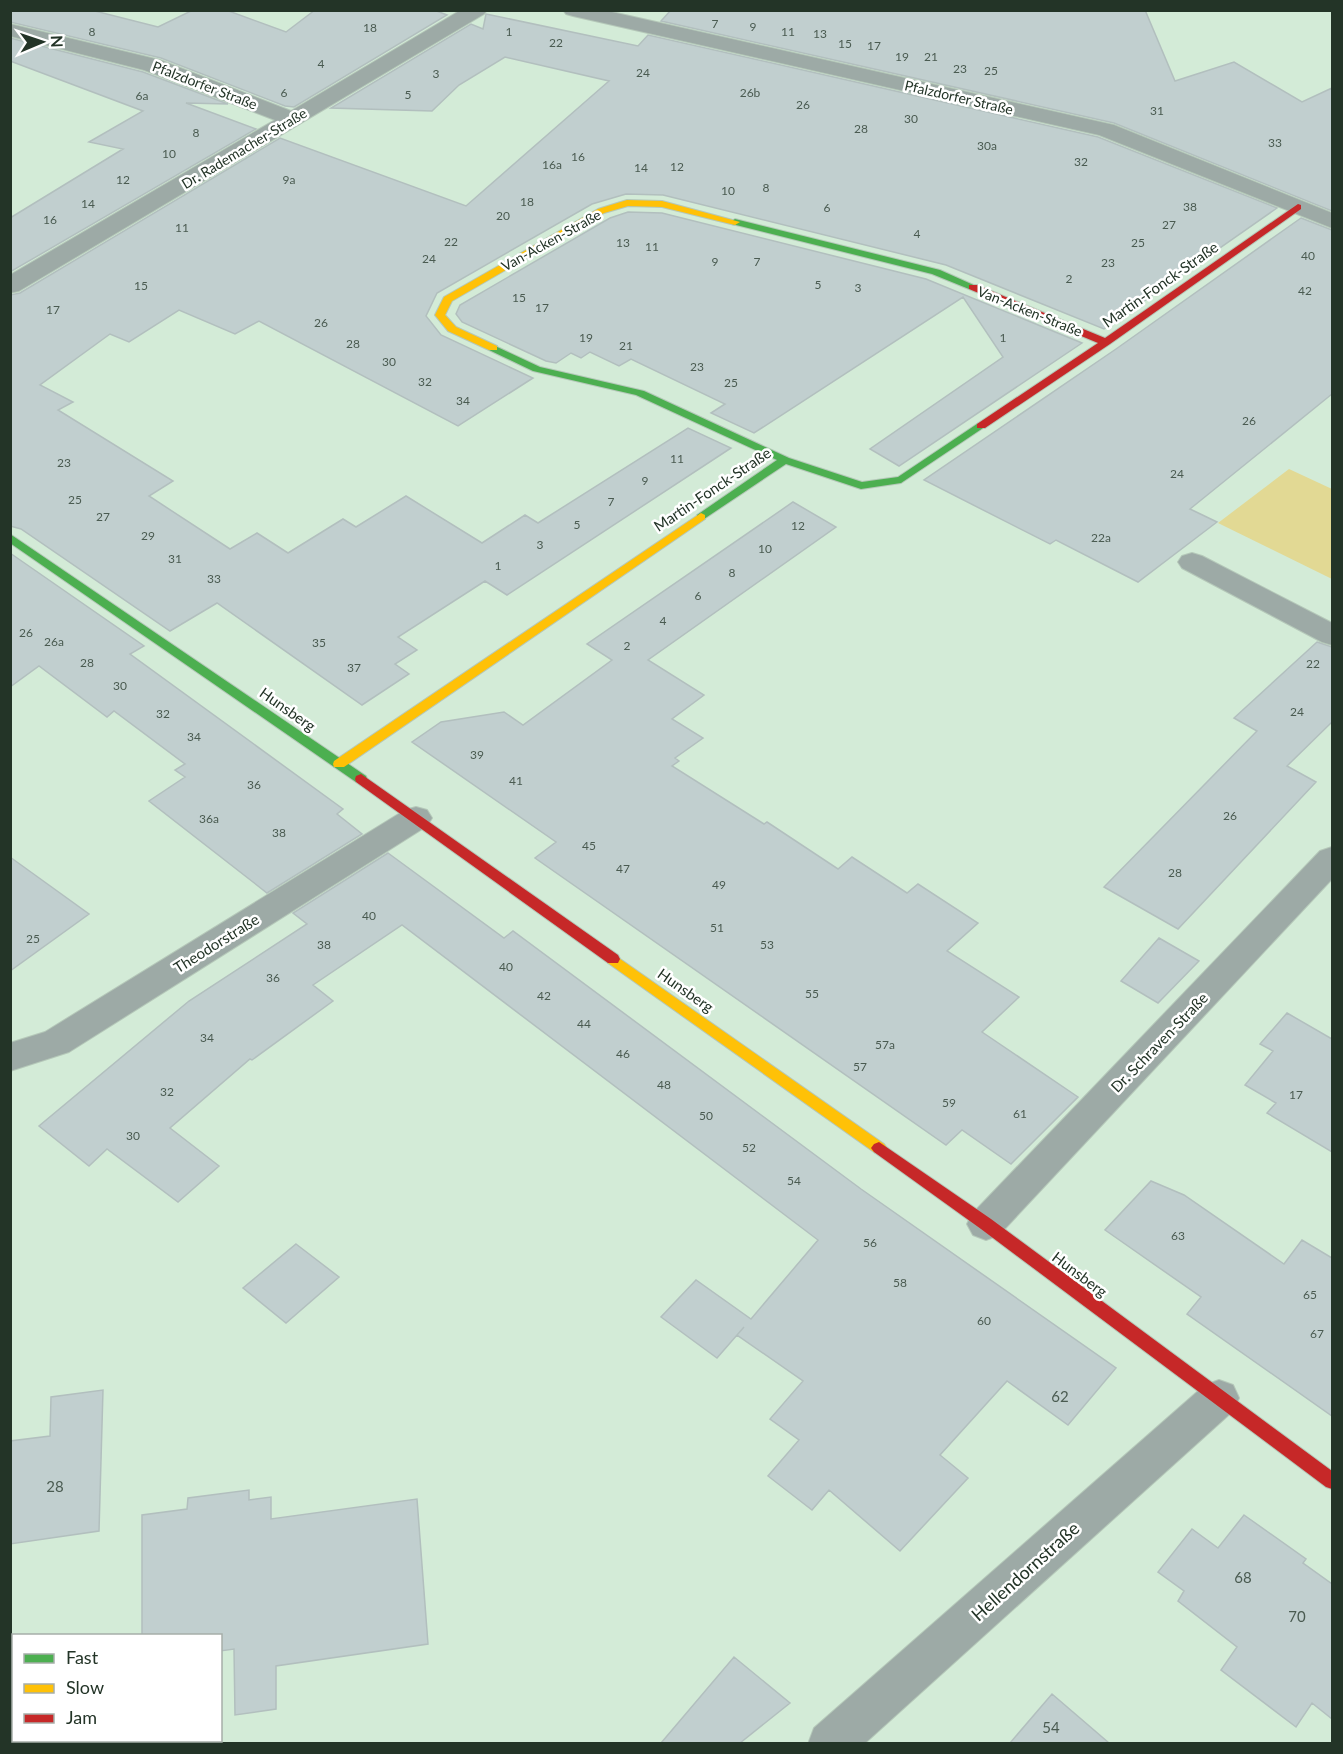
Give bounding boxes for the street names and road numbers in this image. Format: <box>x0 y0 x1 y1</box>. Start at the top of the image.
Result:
street label: Pfalzdorfer Straße <box>150 57 260 113</box>
street label: Pfalzdorfer Straße <box>903 76 1015 118</box>
street label: Dr. Rademacher-Straße <box>178 104 310 192</box>
street label: Van-Acken-Straße <box>498 206 604 274</box>
street label: Martin-Fonck-Straße <box>1099 237 1221 331</box>
street label: Van-Acken-Straße <box>975 282 1085 340</box>
street label: Martin-Fonck-Straße <box>650 443 774 535</box>
street label: Hunsberg <box>257 683 320 735</box>
street label: Theodorstraße <box>170 910 262 976</box>
street label: Hunsberg <box>655 964 718 1016</box>
street label: Dr. Schraven-Straße <box>1107 988 1211 1096</box>
street label: Hunsberg <box>1049 1248 1111 1301</box>
street label: Hellendornstraße <box>967 1517 1083 1625</box>

